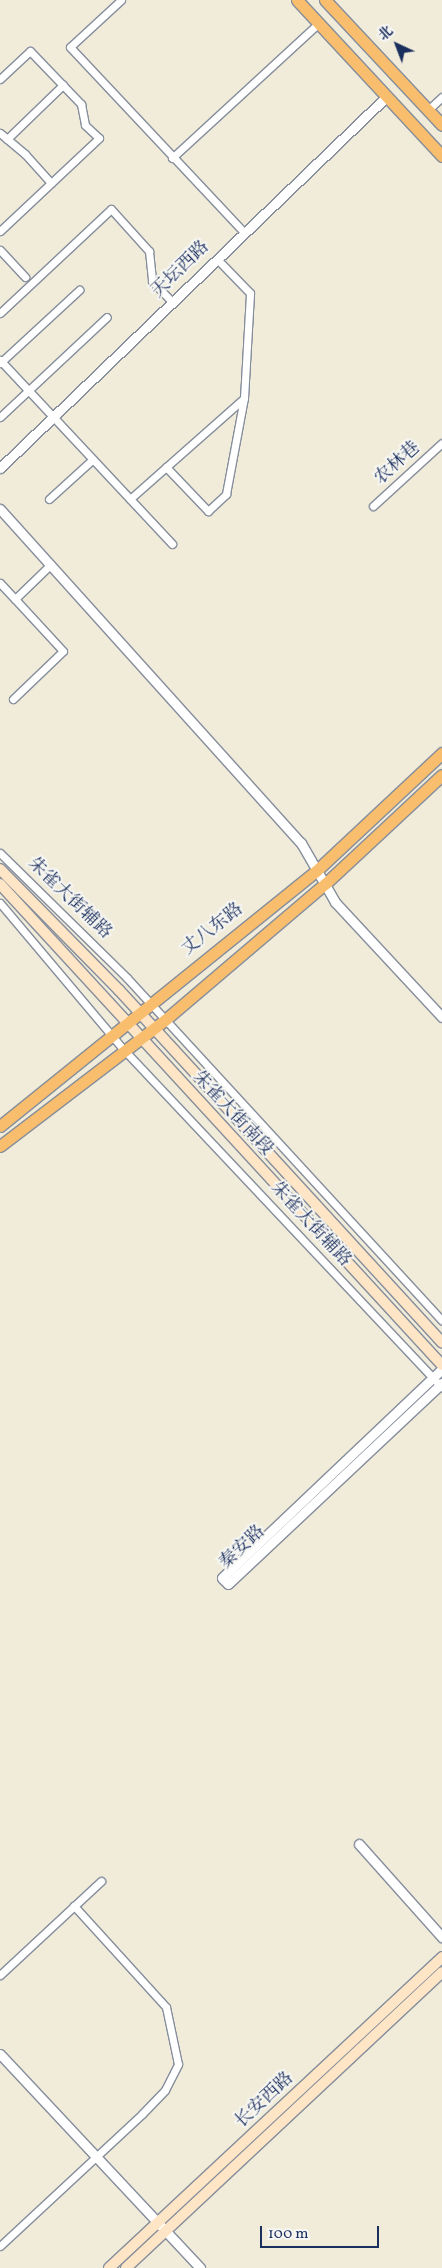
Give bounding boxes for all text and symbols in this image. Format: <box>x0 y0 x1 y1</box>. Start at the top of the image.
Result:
north arrow <box>372 20 422 70</box>
text: 北 <box>375 22 398 45</box>
street label: 天坛西路 <box>148 237 214 303</box>
street label: 农林巷 <box>371 438 425 490</box>
street label: 朱雀大街辅路 <box>23 854 115 944</box>
street label: 丈八东路 <box>178 899 248 961</box>
street label: 朱雀大街南段 <box>187 1067 277 1161</box>
street label: 朱雀大街辅路 <box>265 1178 355 1272</box>
street label: 秦安路 <box>216 1522 270 1574</box>
street label: 长安西路 <box>231 2069 299 2133</box>
scale bar <box>262 2216 381 2248</box>
text: 100 m <box>268 2224 308 2245</box>

